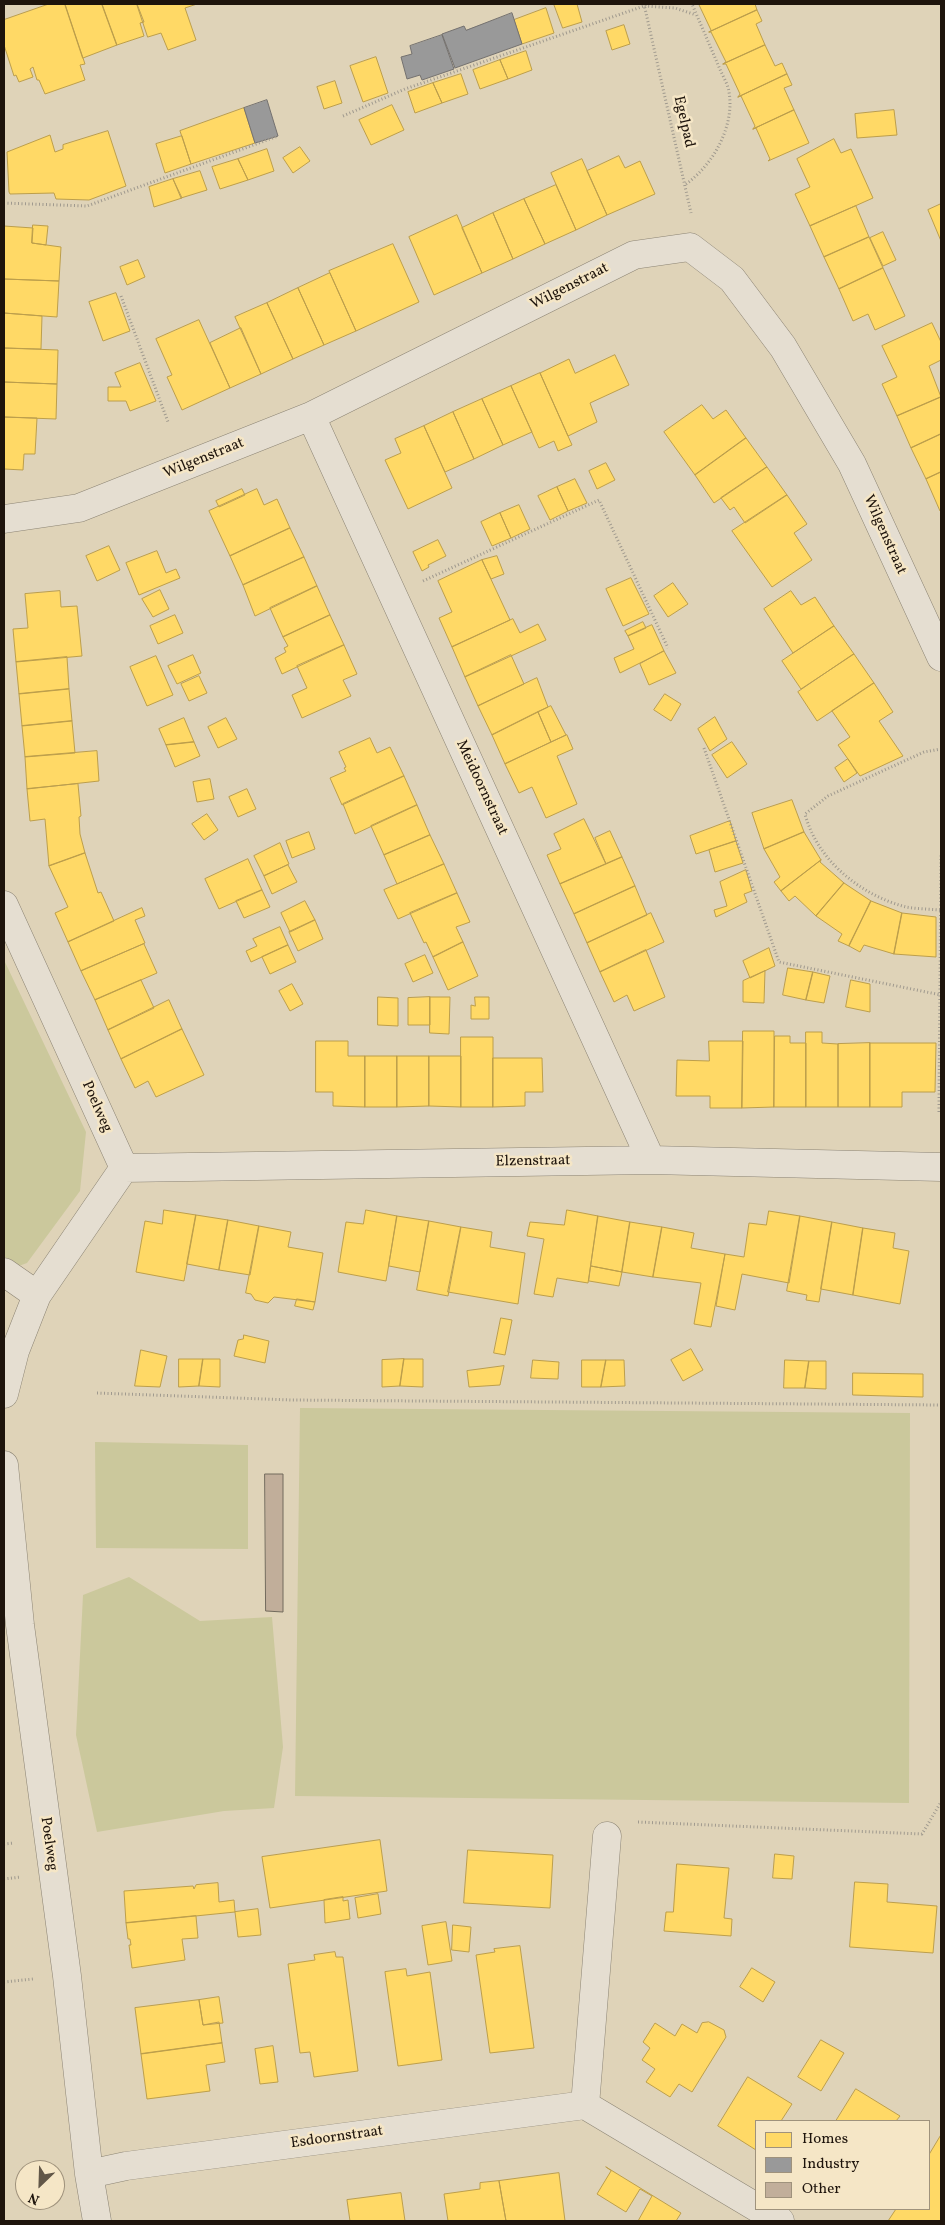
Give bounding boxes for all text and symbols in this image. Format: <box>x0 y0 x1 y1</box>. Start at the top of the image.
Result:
street label: Egelpad <box>668 94 698 150</box>
street label: Wilgenstraat <box>528 260 612 314</box>
street label: Wilgenstraat <box>161 435 247 483</box>
street label: Wilgenstraat <box>858 492 910 578</box>
street label: Meidoornstraat <box>451 738 511 838</box>
street label: Poelweg <box>77 1079 115 1135</box>
street label: Elzenstraat <box>495 1152 571 1172</box>
street label: Poelweg <box>35 1816 61 1872</box>
legend <box>755 2120 930 2210</box>
street label: Esdoornstraat <box>290 2123 384 2153</box>
text: Homes <box>802 2129 848 2150</box>
text: Industry <box>802 2154 859 2175</box>
north arrow <box>15 2160 65 2210</box>
text: Other <box>802 2179 841 2200</box>
text: N <box>26 2188 43 2209</box>

